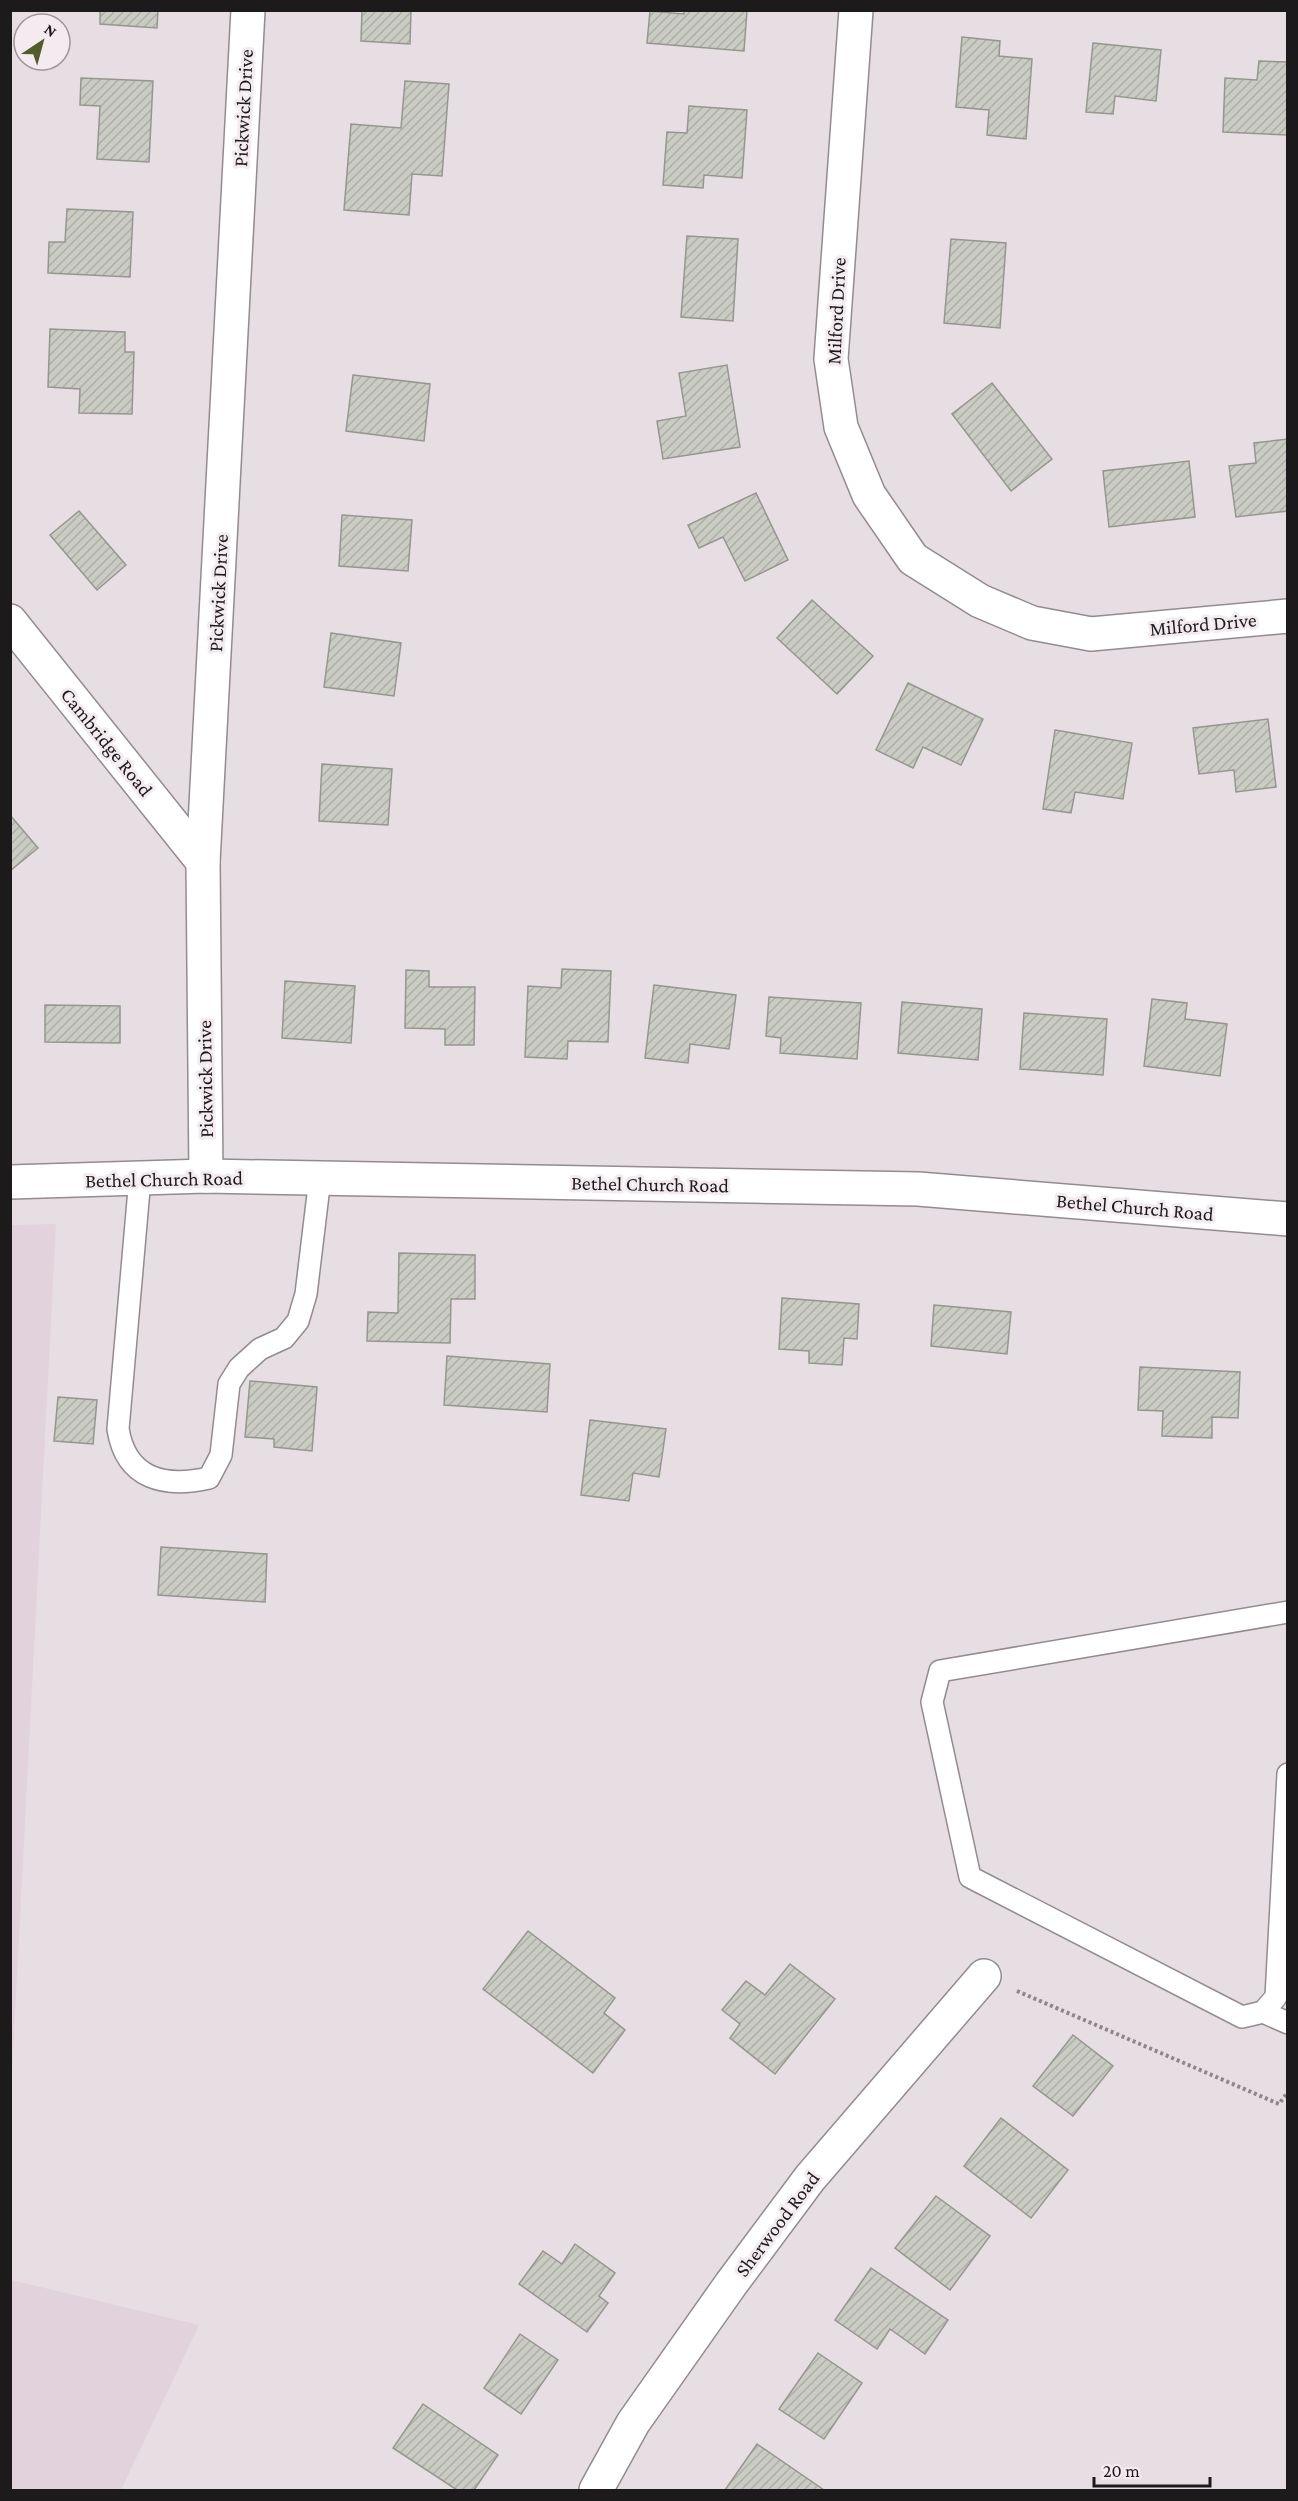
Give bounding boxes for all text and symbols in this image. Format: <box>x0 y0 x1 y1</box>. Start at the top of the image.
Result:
north arrow <box>12 12 72 72</box>
text: N <box>41 20 60 40</box>
street label: Pickwick Drive <box>229 48 257 167</box>
street label: Milford Drive <box>822 257 850 365</box>
street label: Pickwick Drive <box>204 533 232 652</box>
street label: Milford Drive <box>1149 608 1258 640</box>
street label: Cambridge Road <box>56 683 158 802</box>
street label: Pickwick Drive <box>193 1020 217 1138</box>
street label: Bethel Church Road <box>85 1167 244 1191</box>
street label: Bethel Church Road <box>571 1172 730 1196</box>
street label: Bethel Church Road <box>1055 1189 1215 1225</box>
street label: Sherwood Road <box>731 2167 824 2281</box>
scale bar <box>1094 2450 1210 2488</box>
text: 20 m <box>1103 2461 1140 2481</box>

